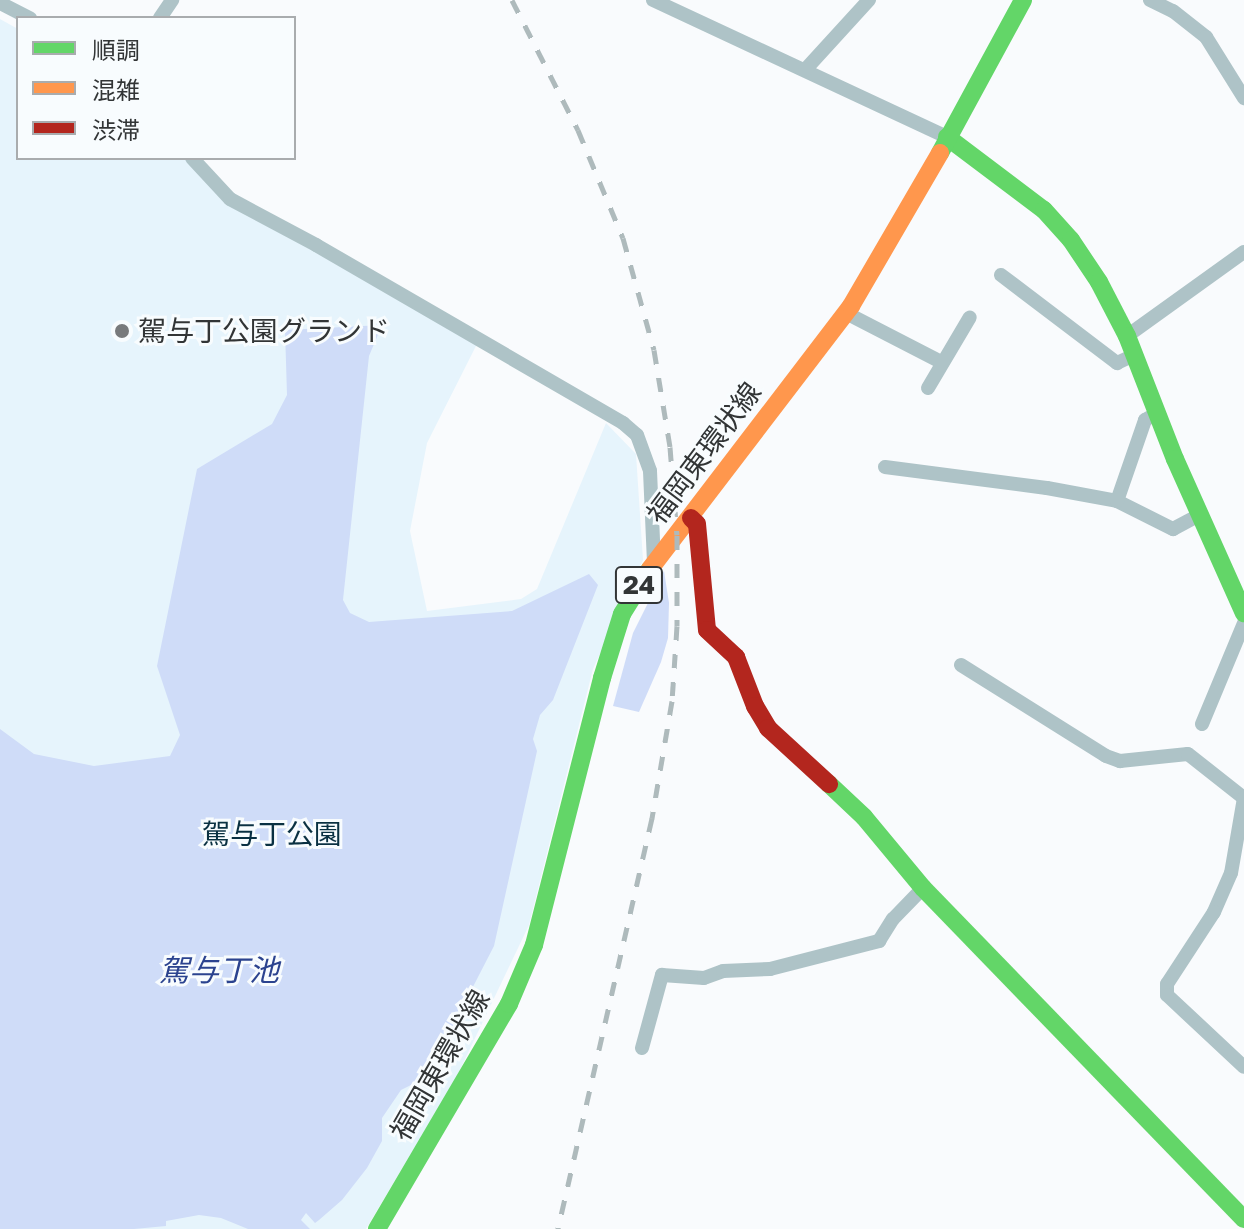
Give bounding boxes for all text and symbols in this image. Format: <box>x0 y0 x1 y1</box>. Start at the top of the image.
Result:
legend <box>16 16 296 160</box>
text: 順調 <box>92 35 140 64</box>
text: 混雑 <box>92 75 140 104</box>
text: 渋滞 <box>92 115 140 144</box>
place label: 駕与丁公園グランド <box>138 314 390 348</box>
marker: 駕与丁公園グランド <box>113 322 131 340</box>
street label: 福岡東環状線 <box>640 376 768 530</box>
road number: 24 <box>613 563 665 607</box>
park label: 駕与丁公園 <box>202 817 342 851</box>
water label: 駕与丁池 <box>159 952 279 988</box>
street label: 福岡東環状線 <box>383 984 497 1146</box>

